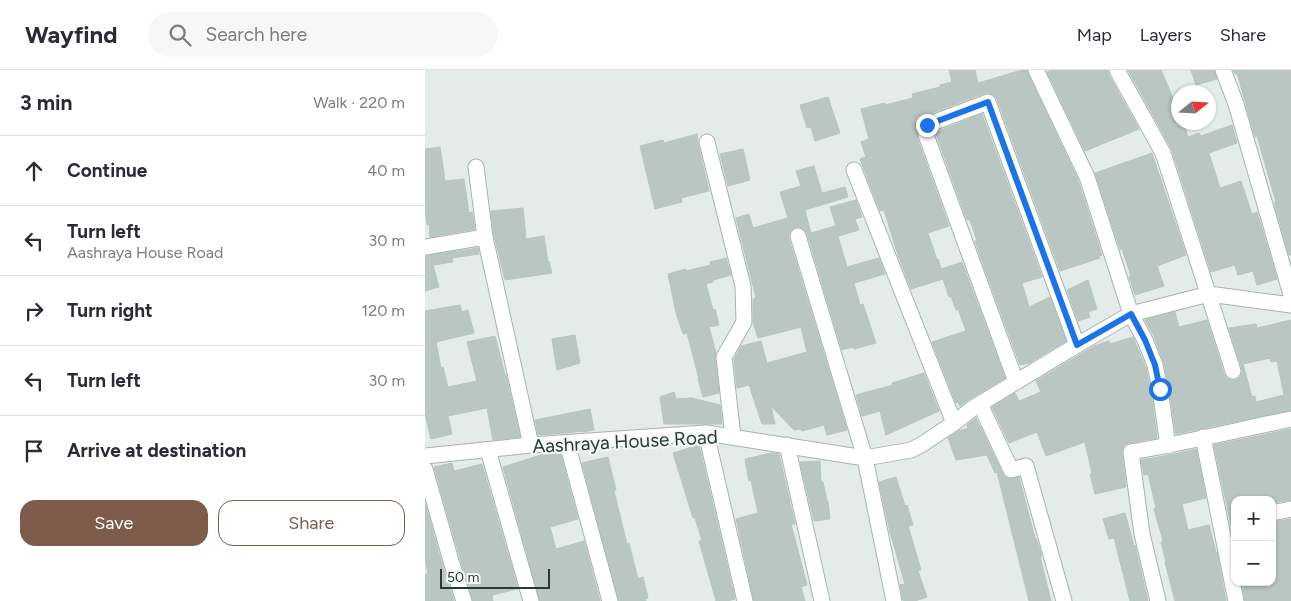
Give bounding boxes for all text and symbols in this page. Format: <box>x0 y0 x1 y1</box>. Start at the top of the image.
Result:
search box <box>148 12 498 57</box>
text: Wayfind <box>25 20 118 49</box>
icon: search <box>166 21 194 49</box>
text: Search here <box>206 23 307 46</box>
text: Map <box>1077 24 1112 46</box>
text: Layers <box>1140 24 1192 46</box>
text: Share <box>1220 24 1266 46</box>
north arrow <box>1171 85 1216 130</box>
text: 3 min <box>20 90 72 115</box>
text: Walk · 220 m <box>313 93 405 112</box>
route end <box>916 114 939 137</box>
icon: ahead <box>20 157 48 185</box>
text: Continue <box>67 159 147 182</box>
text: 40 m <box>367 161 405 180</box>
text: Turn left <box>67 220 141 243</box>
icon: left <box>20 227 48 255</box>
text: 30 m <box>368 231 405 250</box>
text: Aashraya House Road <box>67 243 223 262</box>
icon: right <box>20 297 48 325</box>
text: Turn right <box>67 299 153 322</box>
text: 120 m <box>362 301 405 320</box>
icon: left <box>20 367 48 395</box>
text: Turn left <box>67 369 141 392</box>
text: 30 m <box>368 371 405 390</box>
route start <box>1149 378 1172 401</box>
street label: Aashraya House Road <box>532 425 718 458</box>
icon: arrive <box>20 437 48 465</box>
text: Arrive at destination <box>67 439 246 462</box>
map controls <box>1231 496 1276 586</box>
button: + <box>1231 496 1276 541</box>
button: Save <box>20 500 208 546</box>
button: Share <box>218 500 405 546</box>
button: − <box>1231 541 1276 586</box>
scale bar <box>440 566 550 589</box>
text: 50 m <box>447 569 479 586</box>

